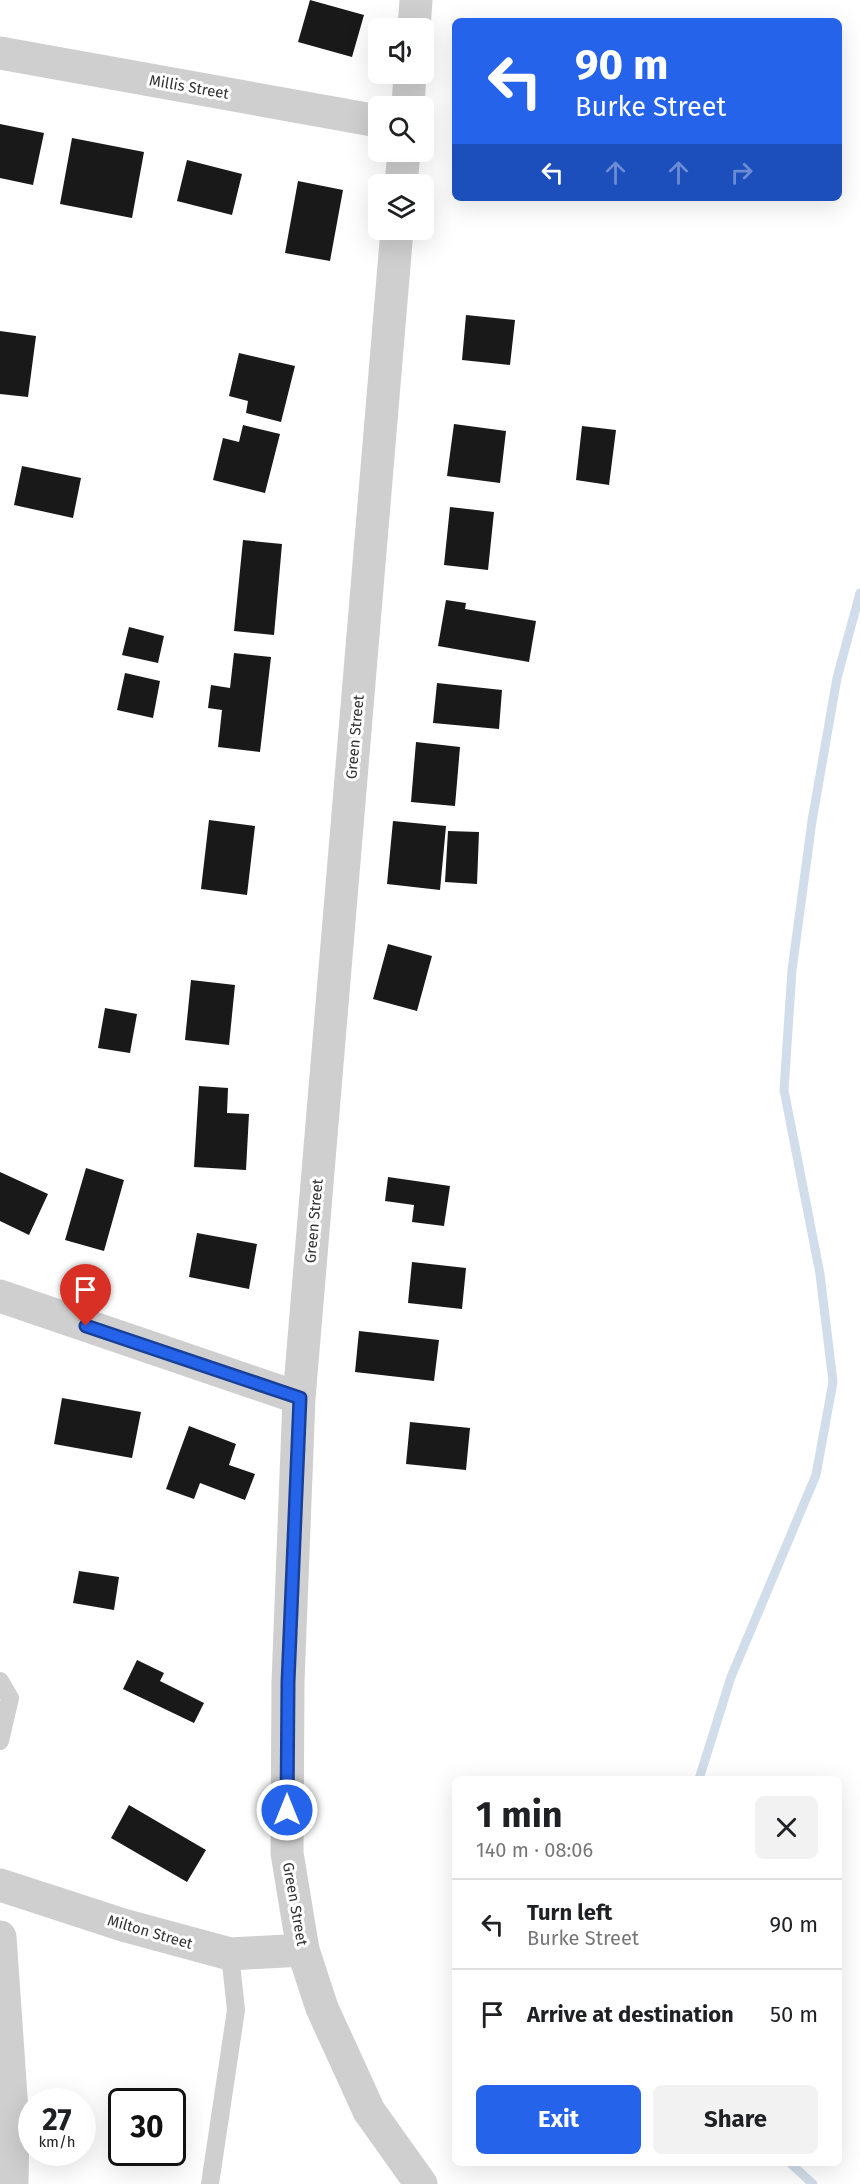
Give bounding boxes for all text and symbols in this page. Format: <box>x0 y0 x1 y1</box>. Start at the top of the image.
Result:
map controls <box>368 18 434 240</box>
button: sound <box>368 18 434 84</box>
text: 90 m <box>575 40 669 90</box>
icon: left <box>476 42 554 120</box>
street label: Millis Street <box>148 71 231 103</box>
text: Burke Street <box>575 91 726 123</box>
button: search <box>368 96 434 162</box>
icon: left <box>536 156 569 189</box>
icon: ahead <box>599 156 632 189</box>
icon: ahead <box>662 156 695 189</box>
icon: right <box>725 156 758 189</box>
button: layers <box>368 174 434 240</box>
street label: Green Street <box>342 693 368 780</box>
street label: Green Street <box>301 1177 327 1264</box>
pin <box>60 1264 111 1326</box>
icon: arrive <box>69 1273 102 1306</box>
position arrow <box>255 1778 319 1842</box>
text: 1 min <box>476 1793 563 1837</box>
button: close <box>755 1796 818 1859</box>
text: 140 m · 08:06 <box>476 1838 593 1862</box>
street label: Green Street <box>279 1861 311 1948</box>
text: Turn left <box>527 1899 612 1926</box>
icon: left <box>476 1908 509 1941</box>
street label: Milton Street <box>105 1911 195 1953</box>
text: 90 m <box>769 1911 818 1938</box>
text: Burke Street <box>527 1926 639 1950</box>
icon: arrive <box>476 1998 509 2031</box>
text: Arrive at destination <box>527 2001 734 2028</box>
text: 50 m <box>770 2001 818 2028</box>
button: Exit <box>476 2085 641 2154</box>
button: Share <box>653 2085 818 2154</box>
speed limit sign: 30 <box>108 2088 186 2166</box>
text: 27 <box>42 2102 72 2138</box>
text: km/h <box>38 2133 76 2151</box>

